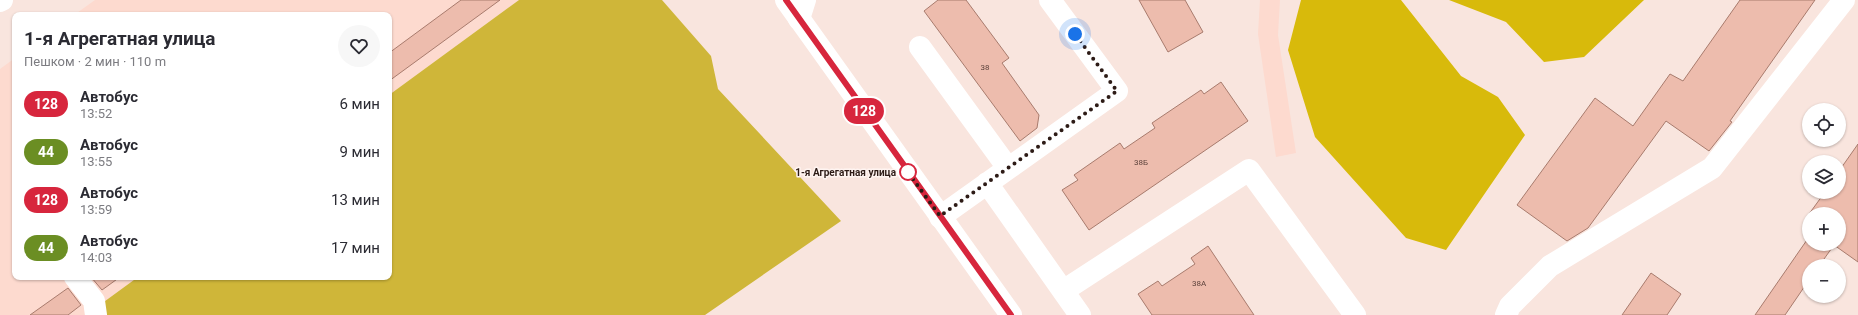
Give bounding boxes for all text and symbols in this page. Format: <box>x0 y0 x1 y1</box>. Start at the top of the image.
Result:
your location <box>1065 24 1085 44</box>
button: heart <box>338 25 380 67</box>
text: 1-я Агрегатная улица <box>24 27 216 50</box>
text: Пешком · 2 мин · 110 m <box>24 54 166 69</box>
house number: 38 <box>981 63 990 72</box>
text: Автобус <box>80 88 138 106</box>
text: 6 мин <box>339 95 380 113</box>
text: 128 <box>34 96 58 112</box>
line badge: 128 <box>841 98 887 124</box>
text: 128 <box>852 103 876 119</box>
map controls <box>1802 103 1846 303</box>
button: locate <box>1802 103 1846 147</box>
text: 13:52 <box>80 106 112 121</box>
text: Автобус <box>80 136 138 154</box>
text: 9 мин <box>339 143 380 161</box>
text: 44 <box>38 144 54 160</box>
text: 13:55 <box>80 154 112 169</box>
button: layers <box>1802 155 1846 199</box>
house number: 38Б <box>1134 158 1148 167</box>
marker: 1-я Агрегатная улица <box>899 163 917 181</box>
place label: 1-я Агрегатная улица <box>795 167 897 178</box>
text: Автобус <box>80 184 138 202</box>
text: 13 мин <box>331 191 380 209</box>
text: 128 <box>34 192 58 208</box>
text: 13:59 <box>80 202 112 217</box>
button: + <box>1802 207 1846 251</box>
text: Автобус <box>80 232 138 250</box>
text: 17 мин <box>331 239 380 257</box>
text: 44 <box>38 240 54 256</box>
text: 14:03 <box>80 250 112 265</box>
button: − <box>1802 259 1846 303</box>
house number: 38А <box>1192 279 1207 288</box>

